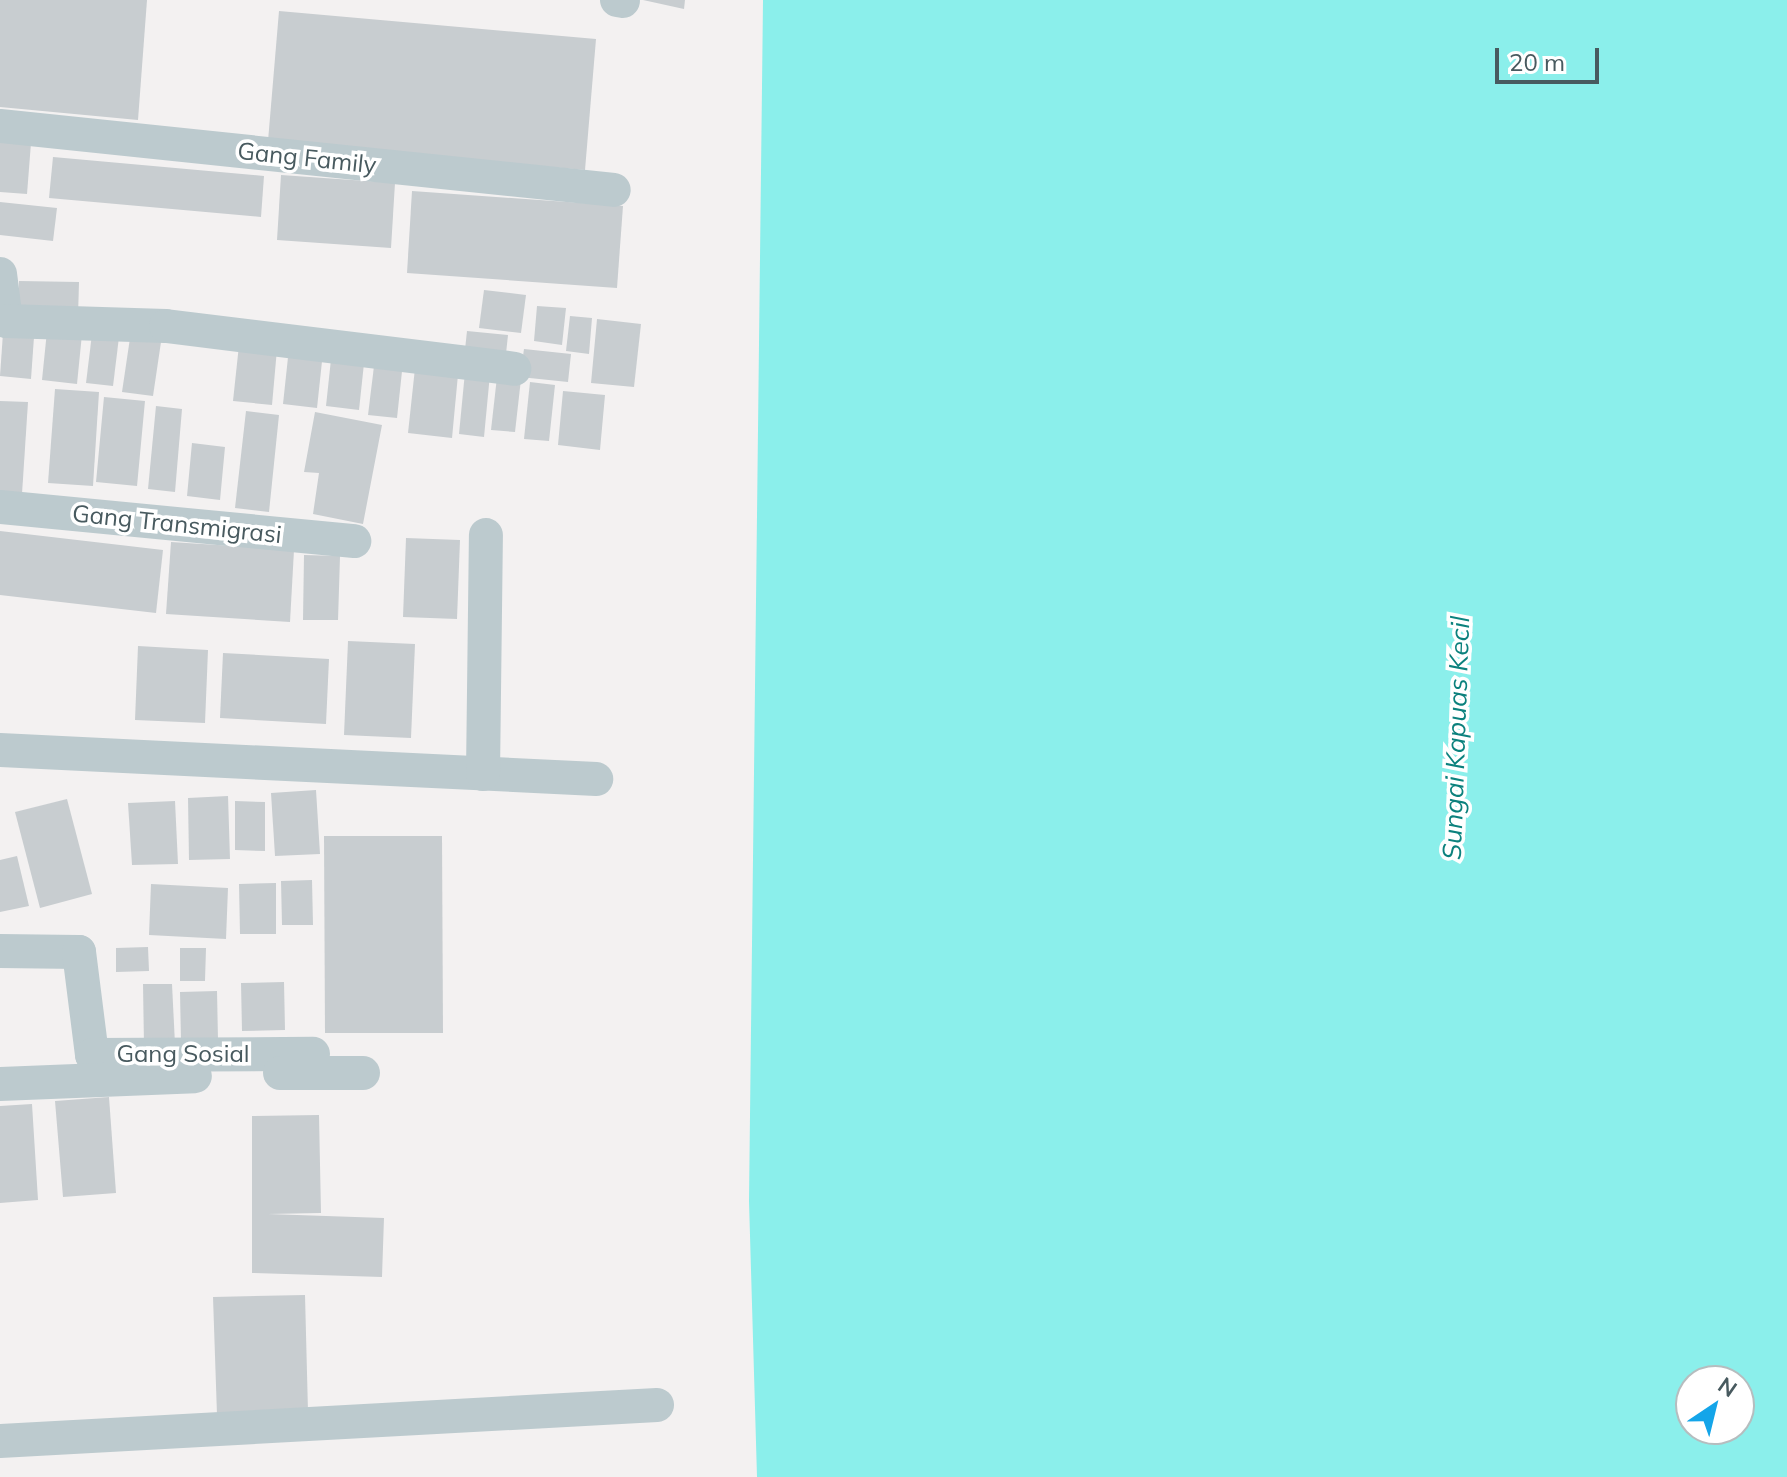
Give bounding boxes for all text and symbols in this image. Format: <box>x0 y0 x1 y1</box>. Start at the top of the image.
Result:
scale bar <box>1499 32 1603 82</box>
text: 20 m <box>1509 47 1565 77</box>
street label: Gang Family <box>236 136 378 180</box>
street label: Gang Transmigrasi <box>71 499 283 549</box>
water label: Sungai Kapuas Kecil <box>1436 615 1476 861</box>
street label: Gang Sosial <box>116 1040 250 1068</box>
north arrow <box>1675 1365 1755 1445</box>
text: N <box>1713 1371 1742 1403</box>

